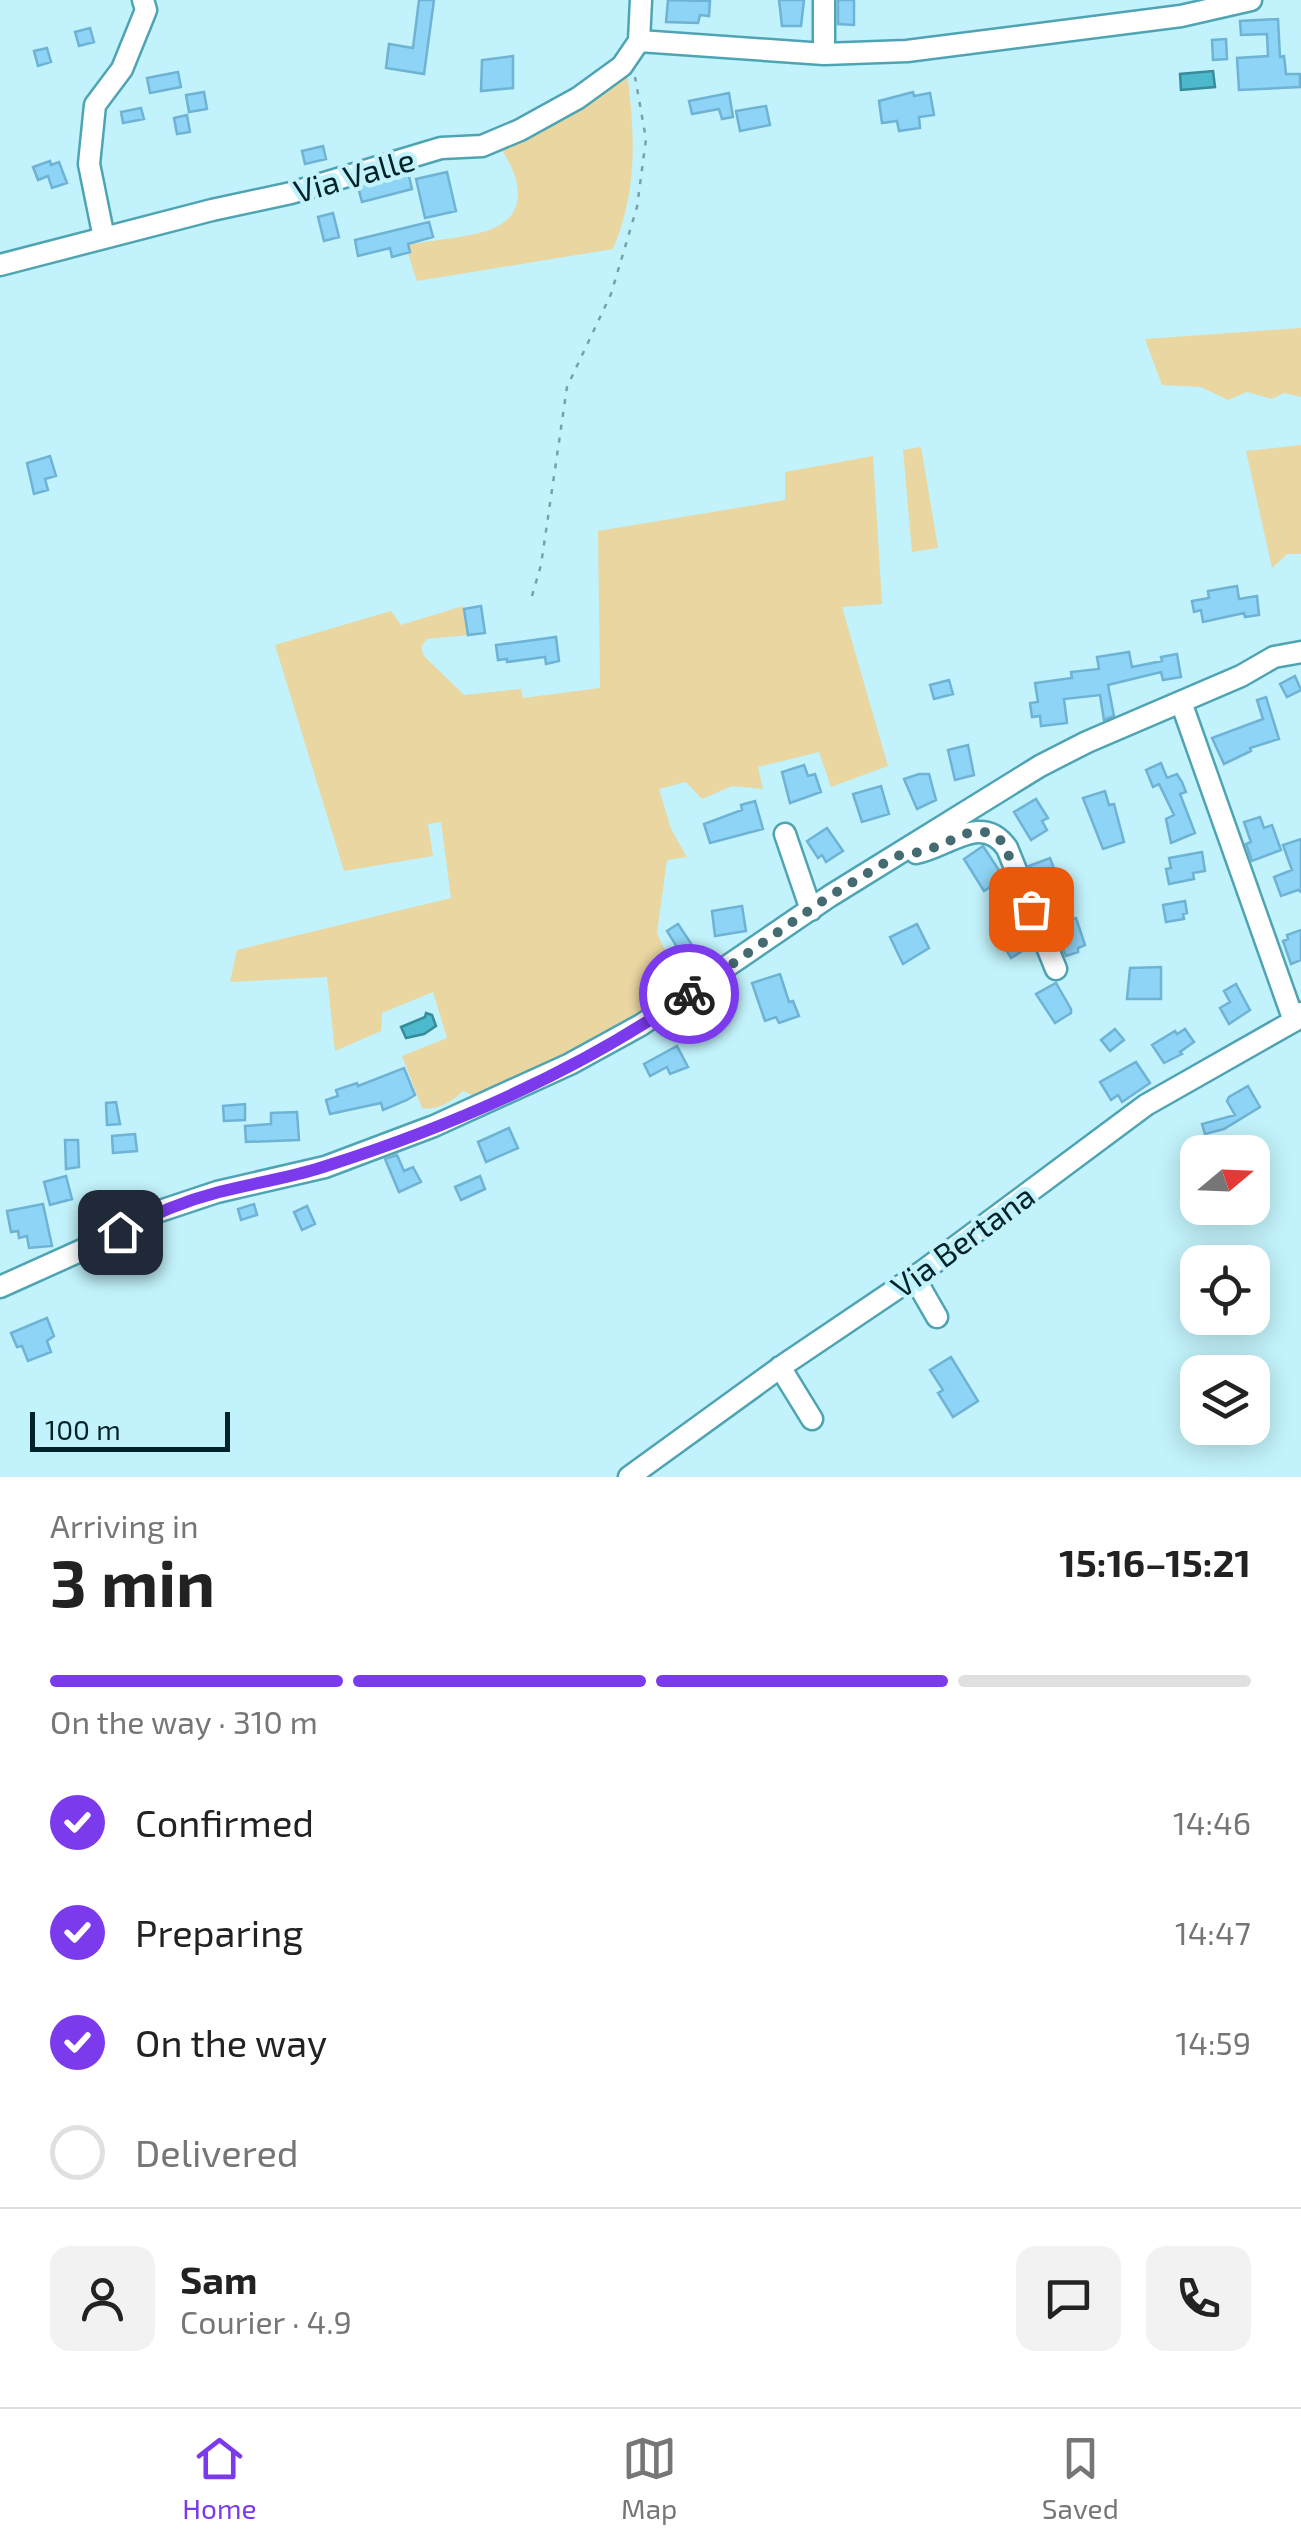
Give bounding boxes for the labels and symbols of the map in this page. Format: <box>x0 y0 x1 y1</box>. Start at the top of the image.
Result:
street label: Via Valle <box>289 139 419 209</box>
pin <box>989 867 1074 952</box>
courier <box>639 944 739 1044</box>
north arrow <box>1180 1135 1270 1225</box>
street label: Via Bertana <box>883 1175 1041 1305</box>
pin <box>78 1190 163 1275</box>
scale bar <box>30 1407 230 1452</box>

